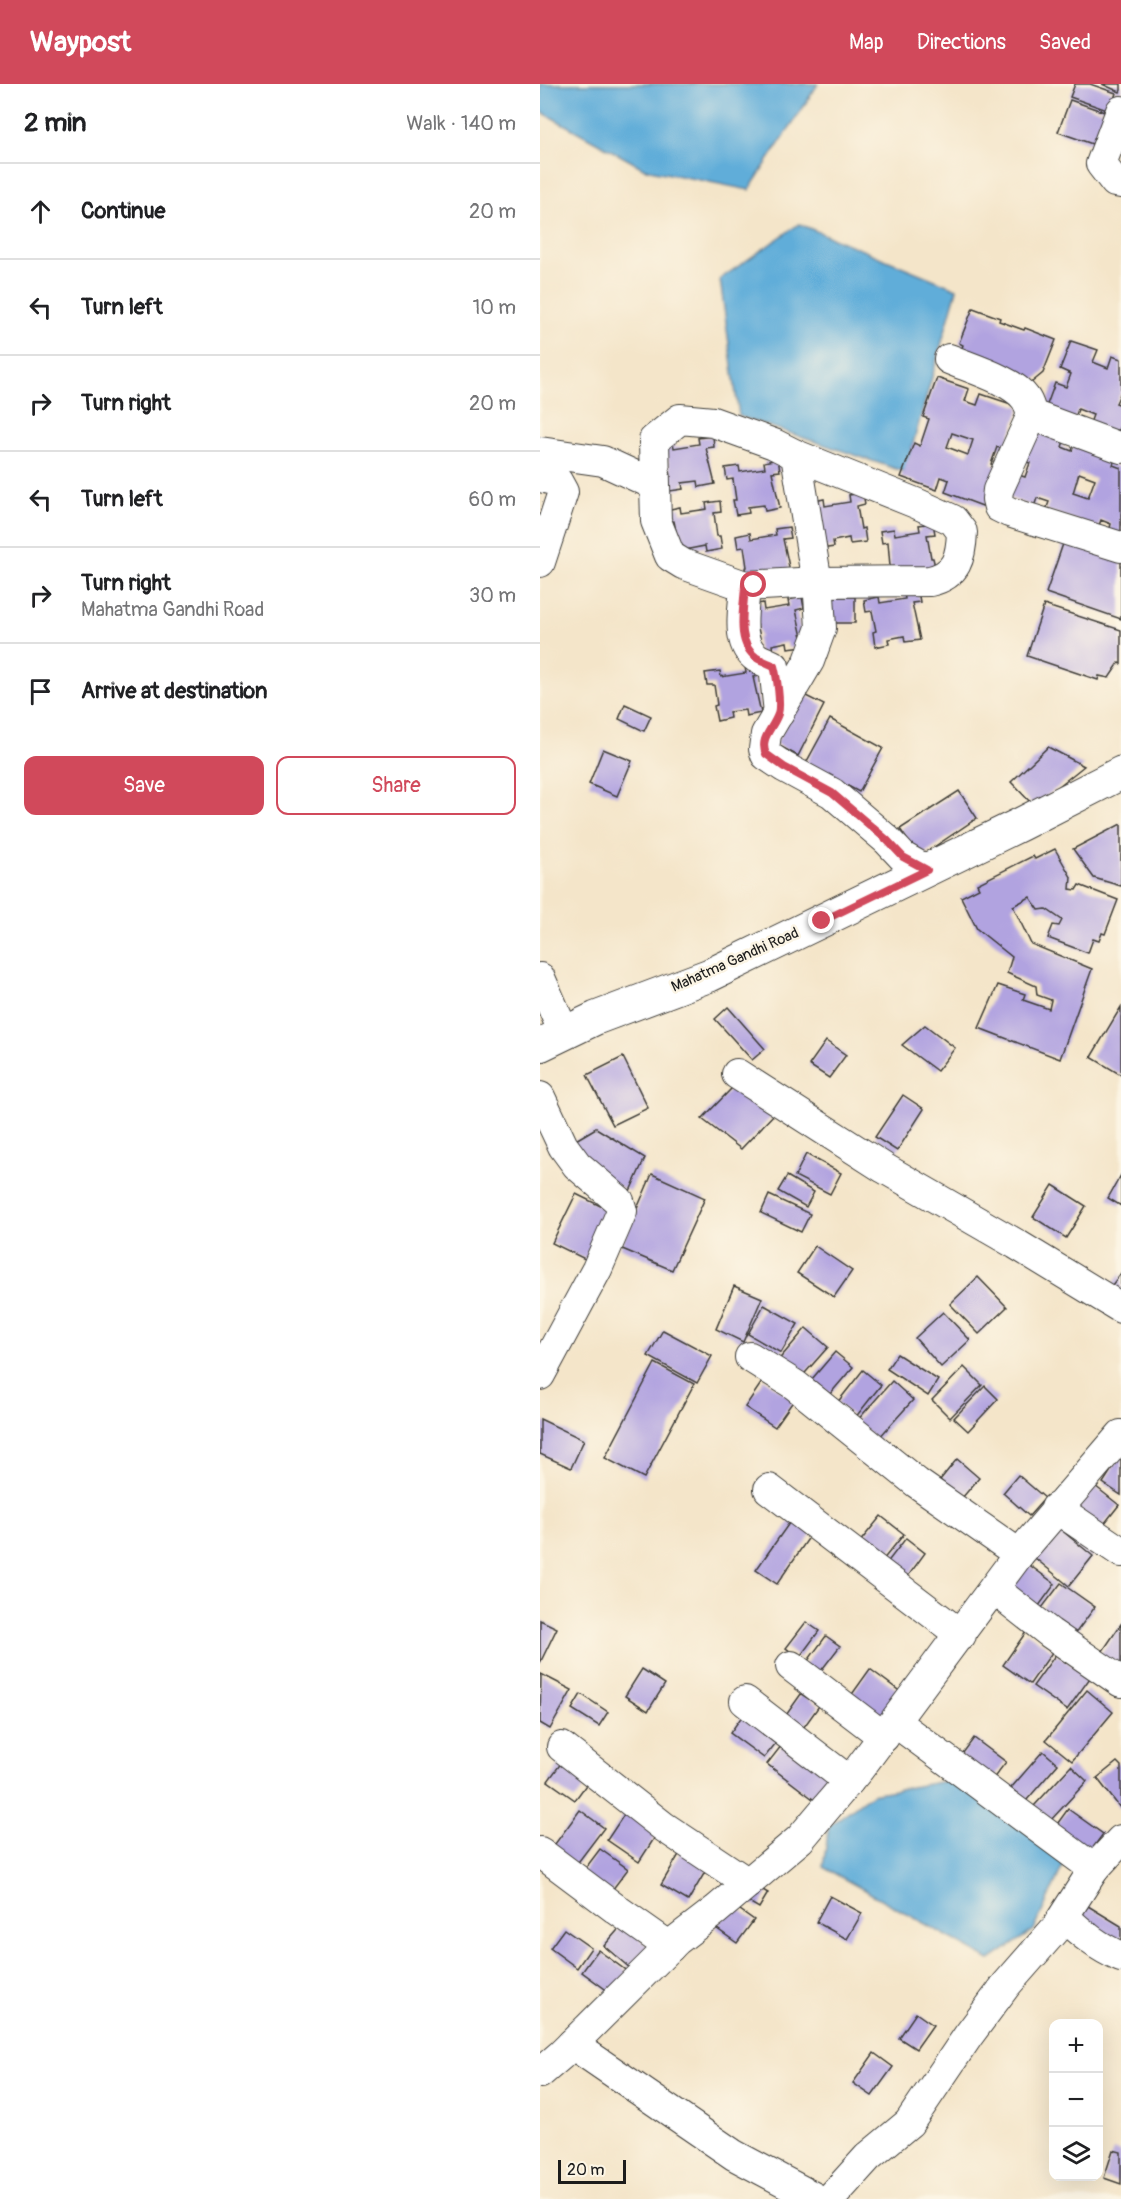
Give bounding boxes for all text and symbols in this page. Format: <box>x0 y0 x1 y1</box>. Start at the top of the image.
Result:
text: Waypost <box>30 25 131 60</box>
text: Map <box>849 29 884 56</box>
text: Directions <box>917 29 1006 56</box>
text: Saved <box>1039 29 1091 56</box>
text: 2 min <box>24 107 86 139</box>
text: Walk · 140 m <box>406 111 516 136</box>
icon: ahead <box>24 195 57 228</box>
text: Continue <box>81 197 165 225</box>
text: 20 m <box>469 199 516 224</box>
icon: left <box>24 291 57 324</box>
text: Turn left <box>81 293 163 321</box>
text: 10 m <box>472 295 516 320</box>
icon: right <box>24 387 57 420</box>
text: Turn right <box>81 389 171 417</box>
text: 20 m <box>469 391 516 416</box>
icon: left <box>24 483 57 516</box>
text: Turn left <box>81 485 163 513</box>
text: 60 m <box>469 487 516 512</box>
text: Turn right <box>81 569 171 597</box>
route start <box>740 571 766 597</box>
icon: right <box>24 579 57 612</box>
text: 30 m <box>469 583 516 608</box>
text: Mahatma Gandhi Road <box>81 597 264 622</box>
icon: arrive <box>24 675 57 708</box>
text: Arrive at destination <box>81 677 267 705</box>
button: Save <box>24 756 264 815</box>
button: Share <box>276 756 516 815</box>
route end <box>808 907 834 933</box>
street label: Mahatma Gandhi Road <box>668 923 802 997</box>
map controls <box>1049 2019 1103 2181</box>
button: + <box>1049 2019 1103 2073</box>
button: − <box>1049 2073 1103 2127</box>
button: layers <box>1049 2127 1103 2181</box>
scale bar <box>558 2157 626 2184</box>
text: 20 m <box>567 2160 605 2180</box>

